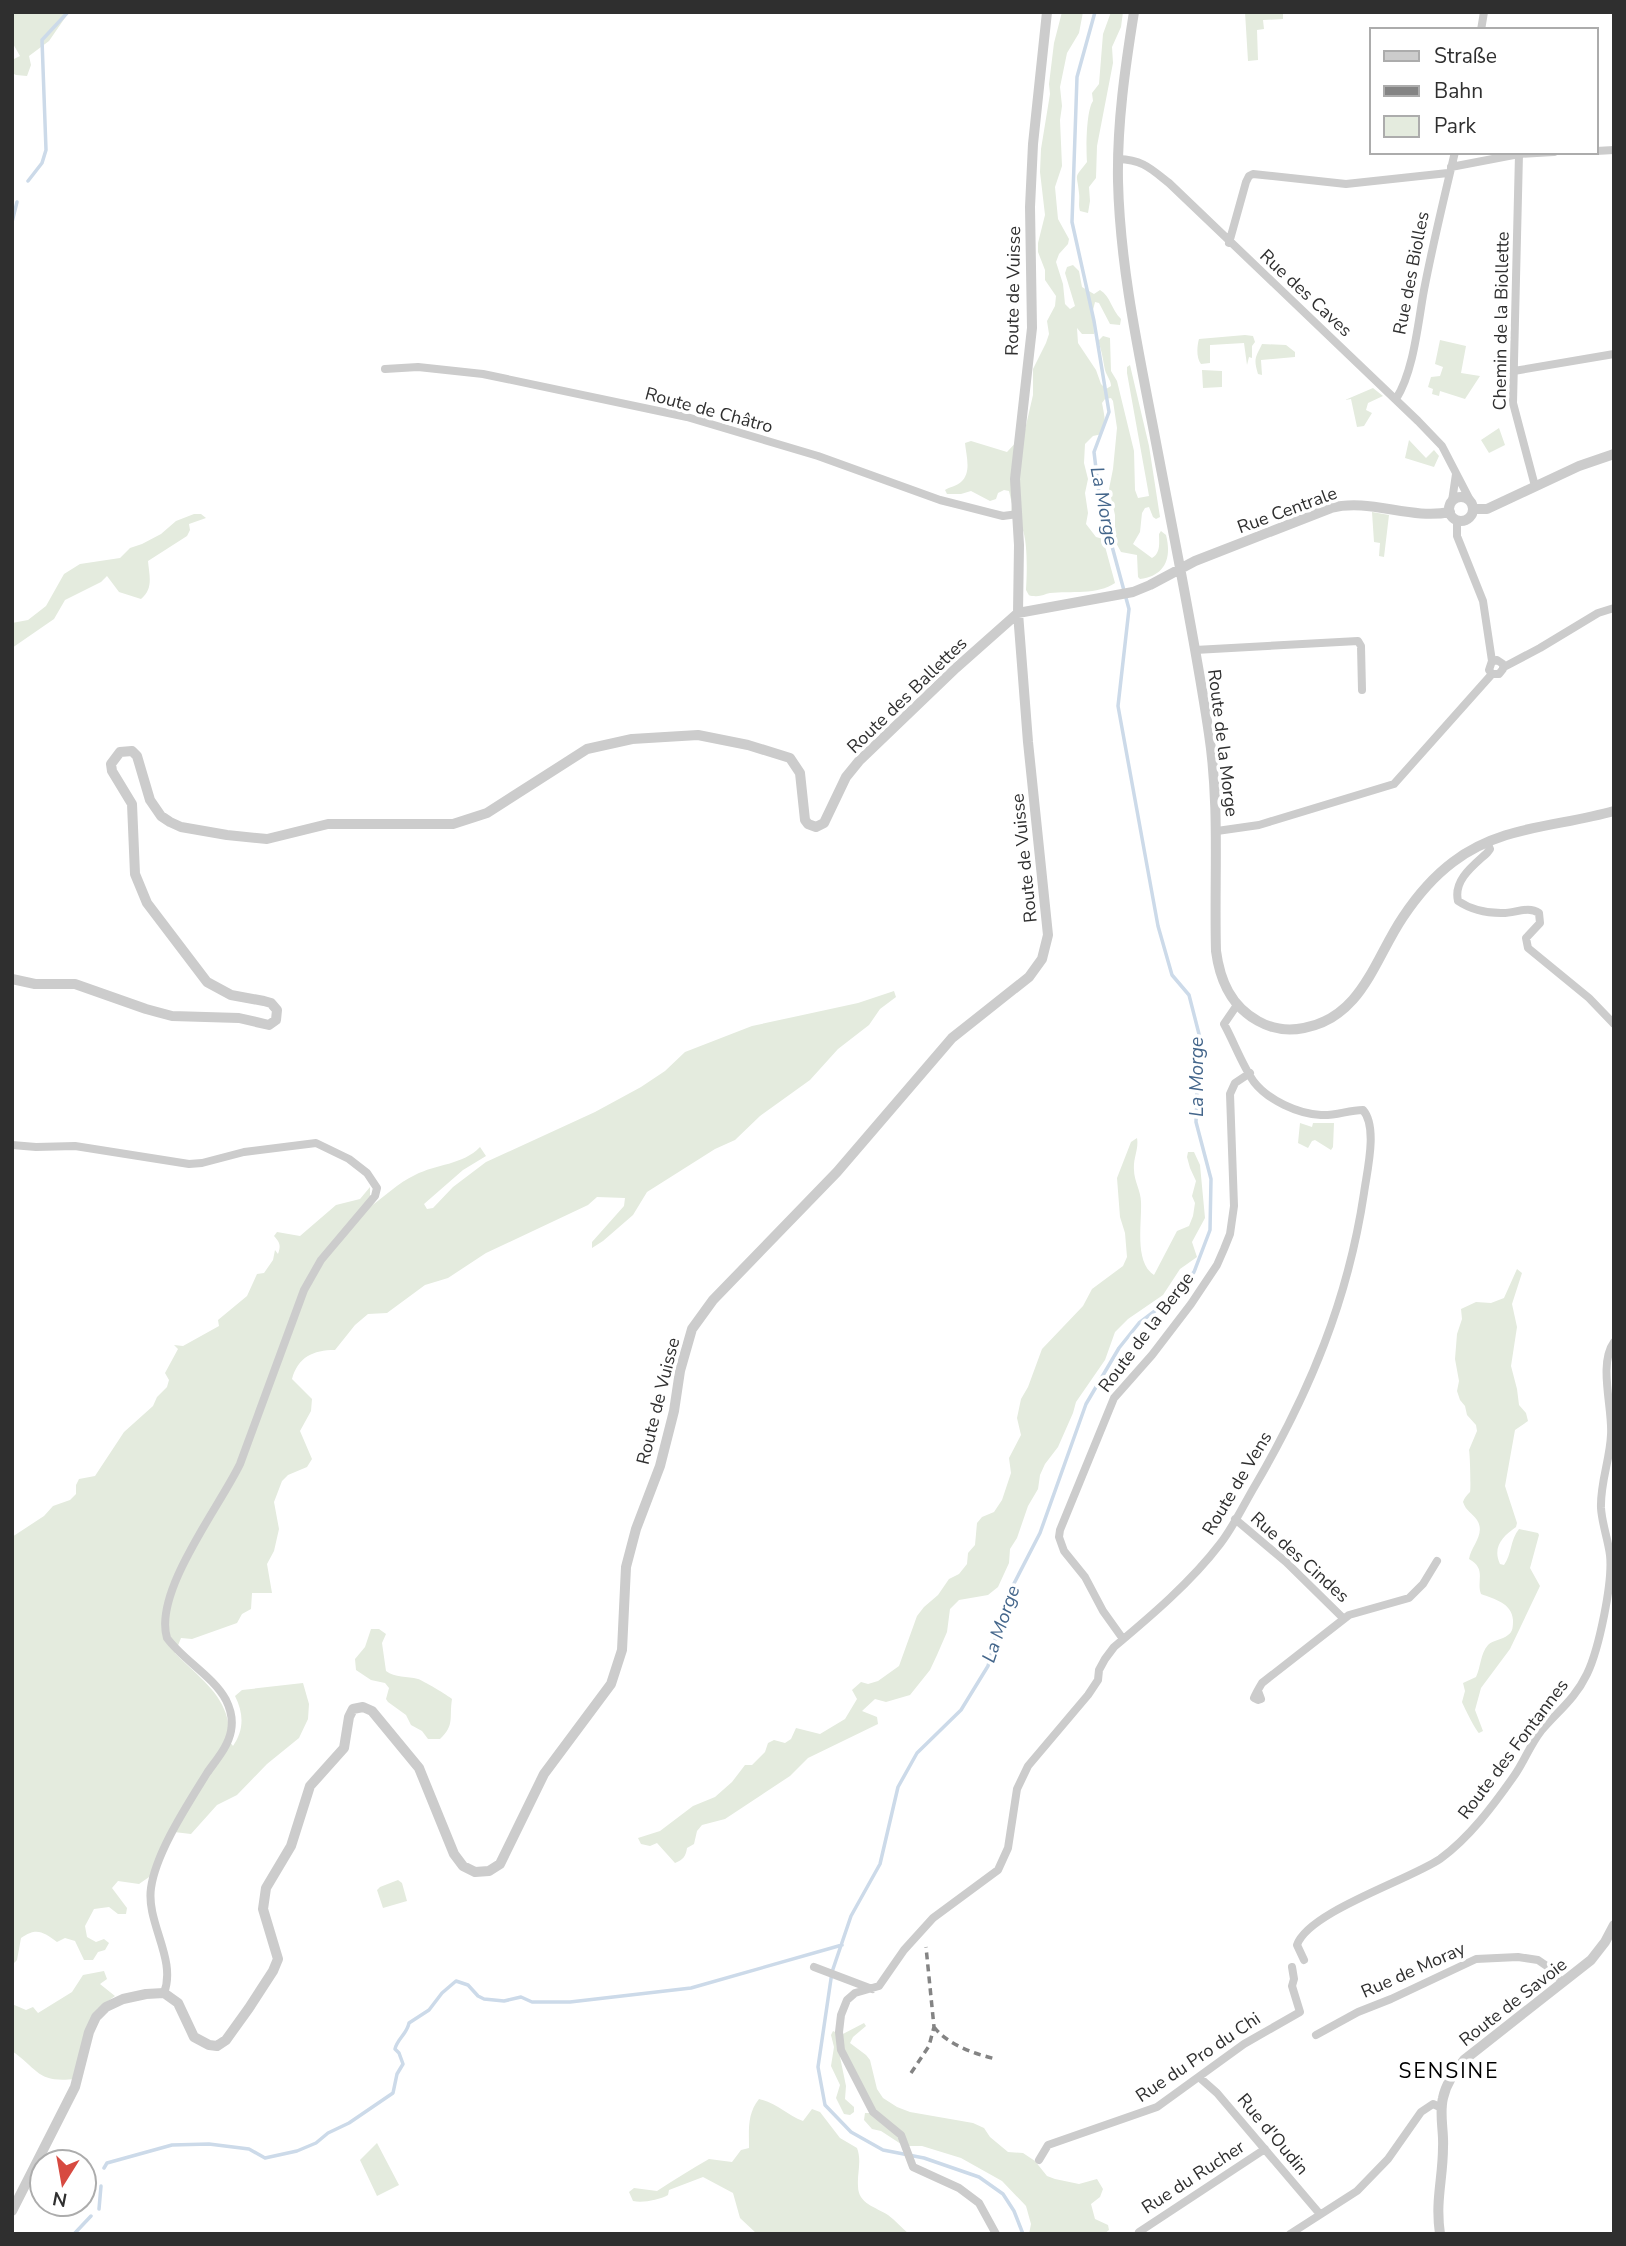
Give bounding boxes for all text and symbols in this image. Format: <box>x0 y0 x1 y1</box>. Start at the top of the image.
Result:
legend <box>1370 28 1598 154</box>
text: Straße <box>1434 42 1497 70</box>
text: Bahn <box>1434 77 1483 105</box>
text: Park <box>1434 112 1476 140</box>
street label: Rue des Biolles <box>1387 209 1435 337</box>
street label: Route de Vuisse <box>1000 226 1026 356</box>
street label: Chemin de la Biollette <box>1487 231 1515 411</box>
street label: Rue des Caves <box>1255 244 1357 342</box>
street label: Route de Châtro <box>642 381 776 439</box>
water label: La Morge <box>1084 464 1124 548</box>
street label: Rue Centrale <box>1234 481 1340 539</box>
street label: Route des Ballettes <box>842 631 972 759</box>
street label: Route de la Morge <box>1202 668 1244 818</box>
street label: Route de Vuisse <box>1005 792 1043 924</box>
water label: La Morge <box>1184 1037 1210 1117</box>
street label: Route de la Berge <box>1093 1267 1199 1397</box>
street label: Route de Vuisse <box>631 1335 685 1467</box>
street label: Route de Vens <box>1197 1427 1277 1539</box>
street label: Rue des Cindes <box>1246 1506 1354 1608</box>
water label: La Morge <box>976 1582 1026 1666</box>
street label: Route des Fontannes <box>1452 1674 1574 1824</box>
street label: Rue de Moray <box>1357 1936 1469 2004</box>
street label: Route de Savoie <box>1454 1952 1572 2052</box>
street label: Rue du Pro du Chi <box>1131 2006 1265 2108</box>
district label: SENSINE <box>1399 2057 1499 2085</box>
street label: Rue d'Oudin <box>1232 2088 1314 2180</box>
street label: Rue du Rucher <box>1137 2134 1250 2219</box>
north arrow <box>28 2148 98 2218</box>
text: N <box>50 2185 69 2213</box>

